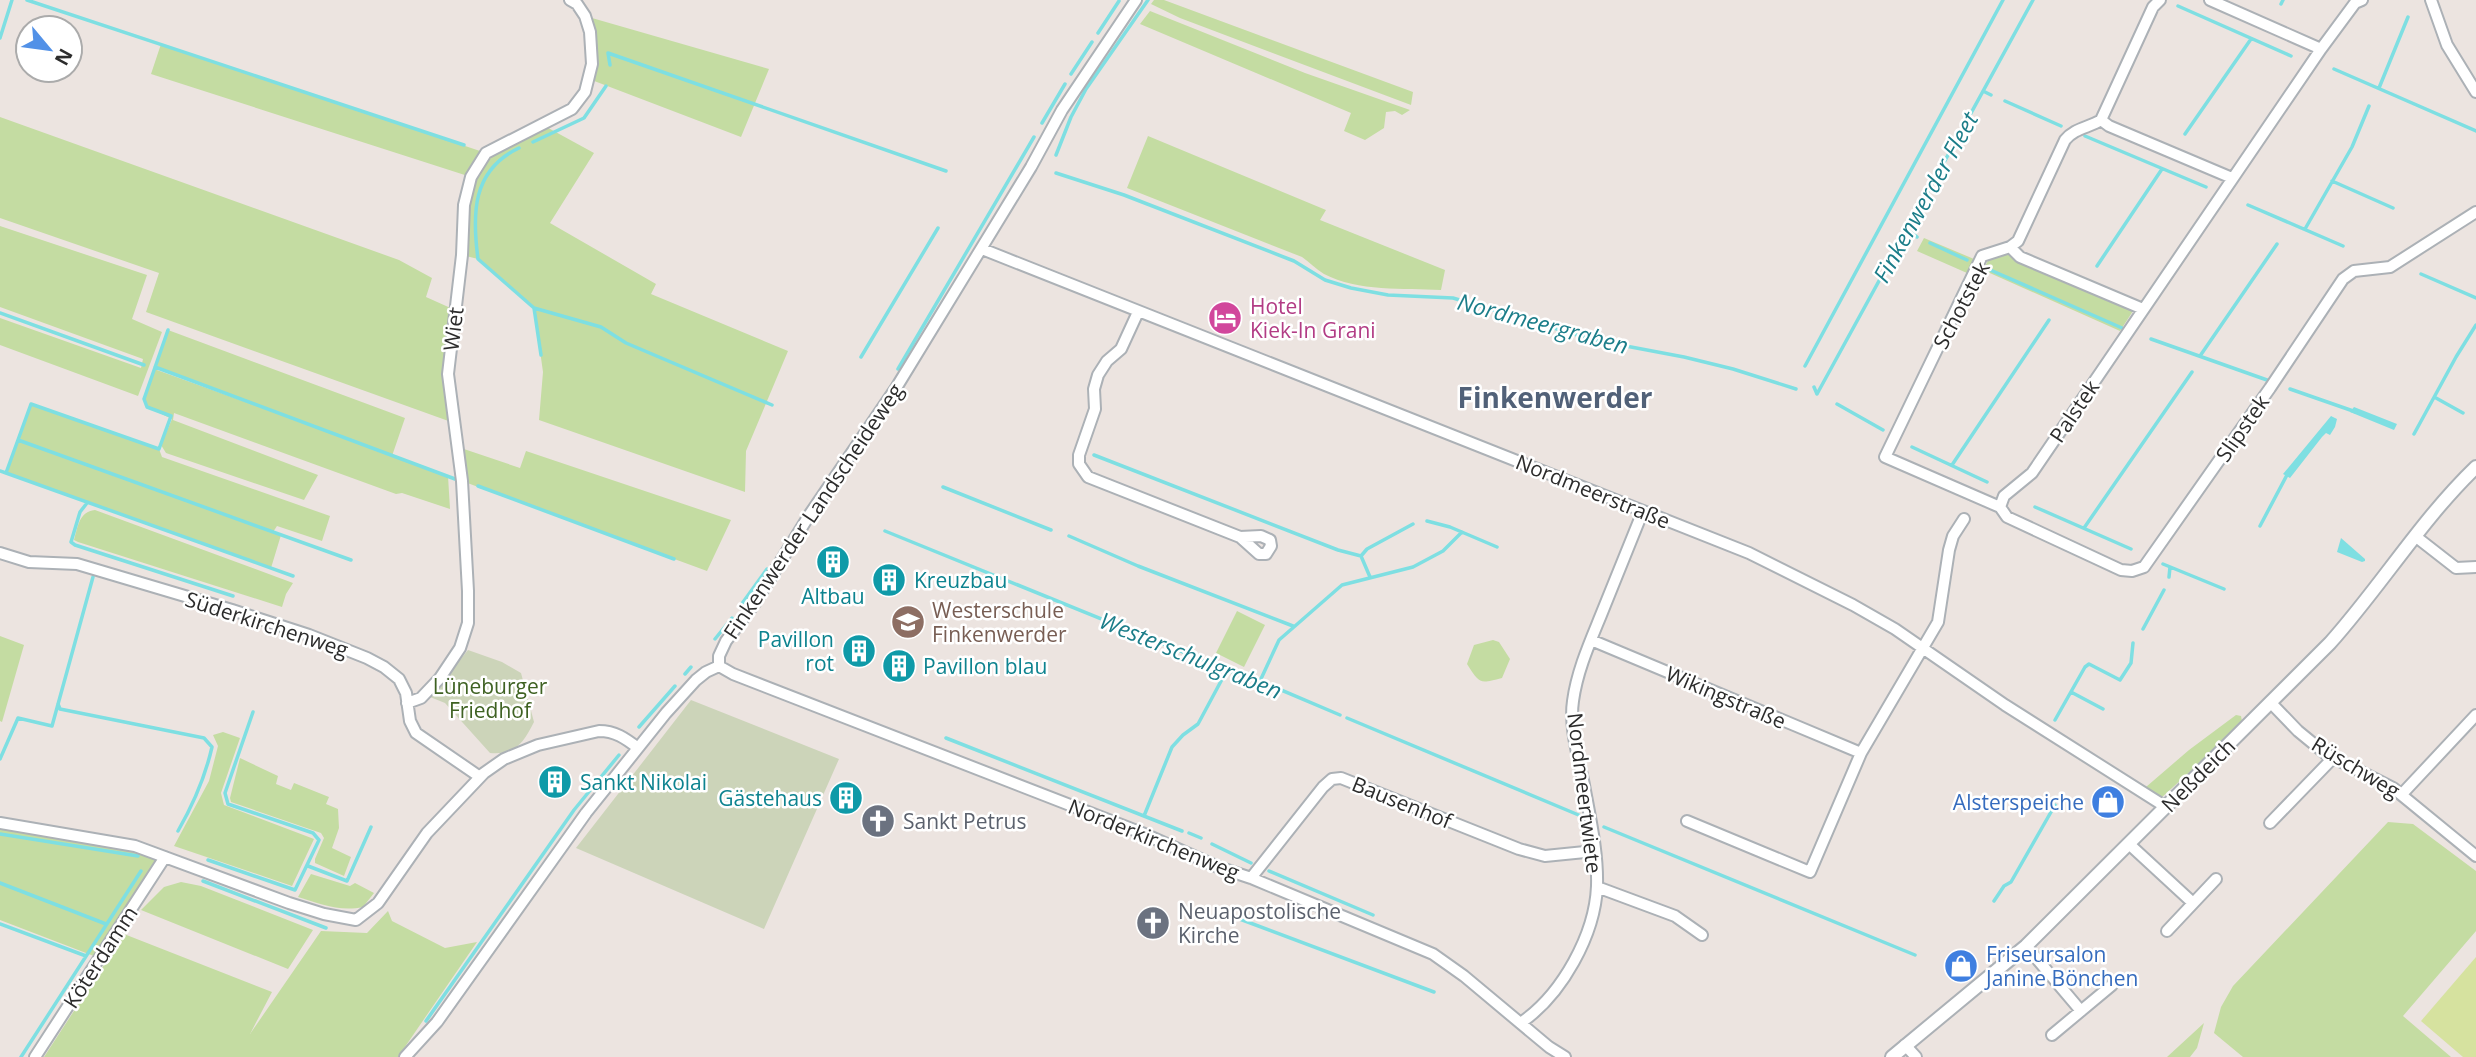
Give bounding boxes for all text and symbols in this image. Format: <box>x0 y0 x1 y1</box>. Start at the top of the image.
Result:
north arrow <box>14 14 84 84</box>
text: N <box>49 44 79 70</box>
water label: Finkenwerder Fleet <box>1865 105 1986 288</box>
street label: Schotstek <box>1926 257 1996 353</box>
water label: Nordmeergraben <box>1454 285 1632 361</box>
place label: Hotel Kiek-In Grani <box>1250 292 1376 344</box>
hotel icon: Hotel Kiek-In Grani <box>1206 299 1244 337</box>
street label: Wiet <box>436 305 470 353</box>
street label: Palstek <box>2043 374 2105 448</box>
street label: Finkenwerder Landscheideweg <box>717 378 909 644</box>
district label: Finkenwerder <box>1458 378 1653 416</box>
street label: Slipstek <box>2209 389 2275 467</box>
street label: Nordmeerstraße <box>1512 447 1674 535</box>
building icon: Altbau <box>814 543 852 581</box>
building icon: Kreuzbau <box>870 561 908 599</box>
place label: Kreuzbau <box>914 566 1007 594</box>
place label: Altbau <box>801 582 865 610</box>
street label: Süderkirchenweg <box>182 584 352 664</box>
place label: Westerschule Finkenwerder <box>932 596 1067 648</box>
school or university icon: Westerschule Finkenwerder <box>889 603 927 641</box>
water label: Westerschulgraben <box>1095 604 1287 706</box>
place label: Pavillon rot <box>758 625 834 677</box>
building icon: Pavillon rot <box>840 632 878 670</box>
building icon: Pavillon blau <box>880 647 918 685</box>
place label: Pavillon blau <box>923 652 1047 680</box>
street label: Wikingstraße <box>1662 659 1790 735</box>
park label: Lüneburger Friedhof <box>433 672 548 724</box>
street label: Nordmeertwiete <box>1561 711 1609 875</box>
street label: Rüschweg <box>2307 730 2405 804</box>
street label: Neßdeich <box>2155 732 2241 818</box>
building icon: Sankt Nikolai <box>536 763 574 801</box>
place label: Sankt Nikolai <box>580 768 707 796</box>
street label: Bausenhof <box>1348 769 1458 835</box>
building icon: Gästehaus <box>827 779 865 817</box>
shop icon: Alsterspeiche <box>2089 783 2127 821</box>
place label: Gästehaus <box>718 784 822 812</box>
place label: Alsterspeiche <box>1953 788 2084 816</box>
street label: Norderkirchenweg <box>1064 792 1244 886</box>
church icon: Sankt Petrus <box>859 802 897 840</box>
place label: Sankt Petrus <box>903 807 1026 835</box>
place label: Neuapostolische Kirche <box>1178 897 1341 949</box>
street label: Köterdamm <box>56 900 144 1014</box>
church icon: Neuapostolische Kirche <box>1134 904 1172 942</box>
place label: Friseursalon Janine Bönchen <box>1984 940 2138 992</box>
shop icon: Friseursalon Janine Bönchen <box>1942 947 1980 985</box>

